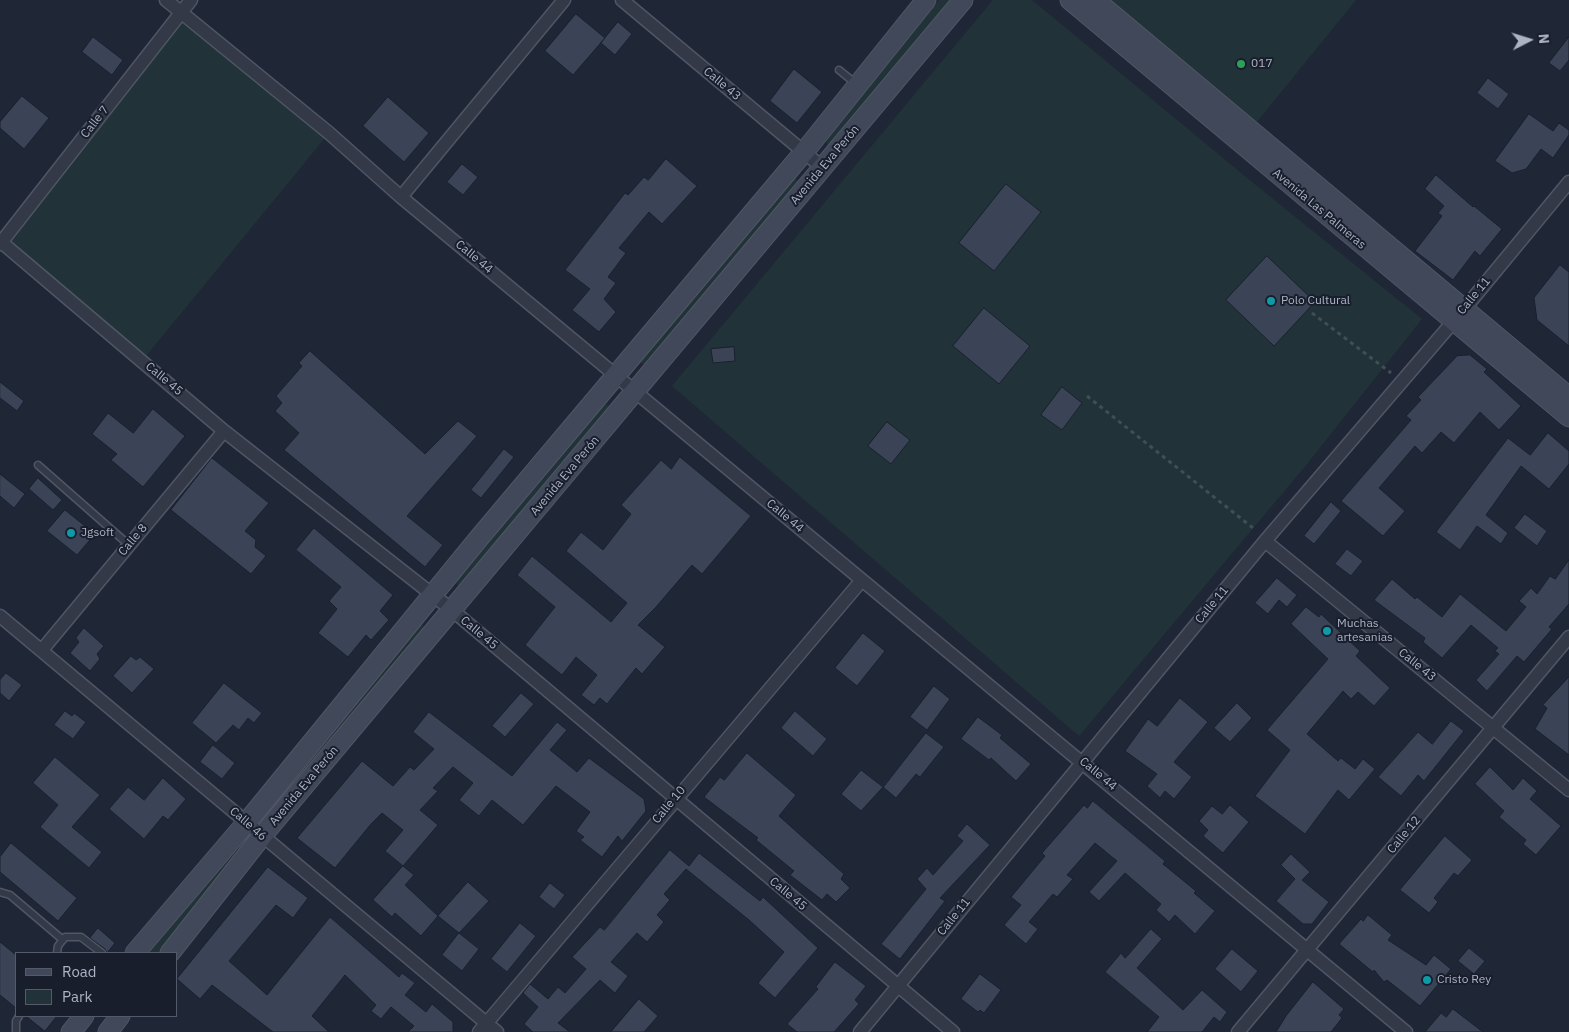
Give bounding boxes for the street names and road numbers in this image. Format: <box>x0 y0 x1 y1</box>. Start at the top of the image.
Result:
street label: Calle 43 <box>700 64 744 104</box>
street label: Calle 7 <box>78 103 112 141</box>
street label: Avenida Eva Perón <box>788 122 862 208</box>
street label: Avenida Las Palmeras <box>1269 166 1369 252</box>
street label: Calle 44 <box>452 237 496 277</box>
street label: Calle 11 <box>1454 274 1494 318</box>
street label: Calle 45 <box>142 359 186 399</box>
street label: Avenida Eva Perón <box>528 433 602 519</box>
street label: Calle 44 <box>763 496 807 536</box>
street label: Calle 8 <box>116 521 150 559</box>
street label: Calle 11 <box>1192 583 1232 627</box>
street label: Calle 45 <box>457 613 501 653</box>
street label: Calle 43 <box>1395 646 1439 684</box>
street label: Avenida Eva Perón <box>267 743 341 829</box>
street label: Calle 44 <box>1076 754 1120 794</box>
street label: Calle 10 <box>649 783 689 827</box>
street label: Calle 46 <box>227 804 269 844</box>
street label: Calle 12 <box>1384 813 1424 857</box>
street label: Calle 45 <box>766 874 810 914</box>
street label: Calle 11 <box>935 895 973 939</box>

